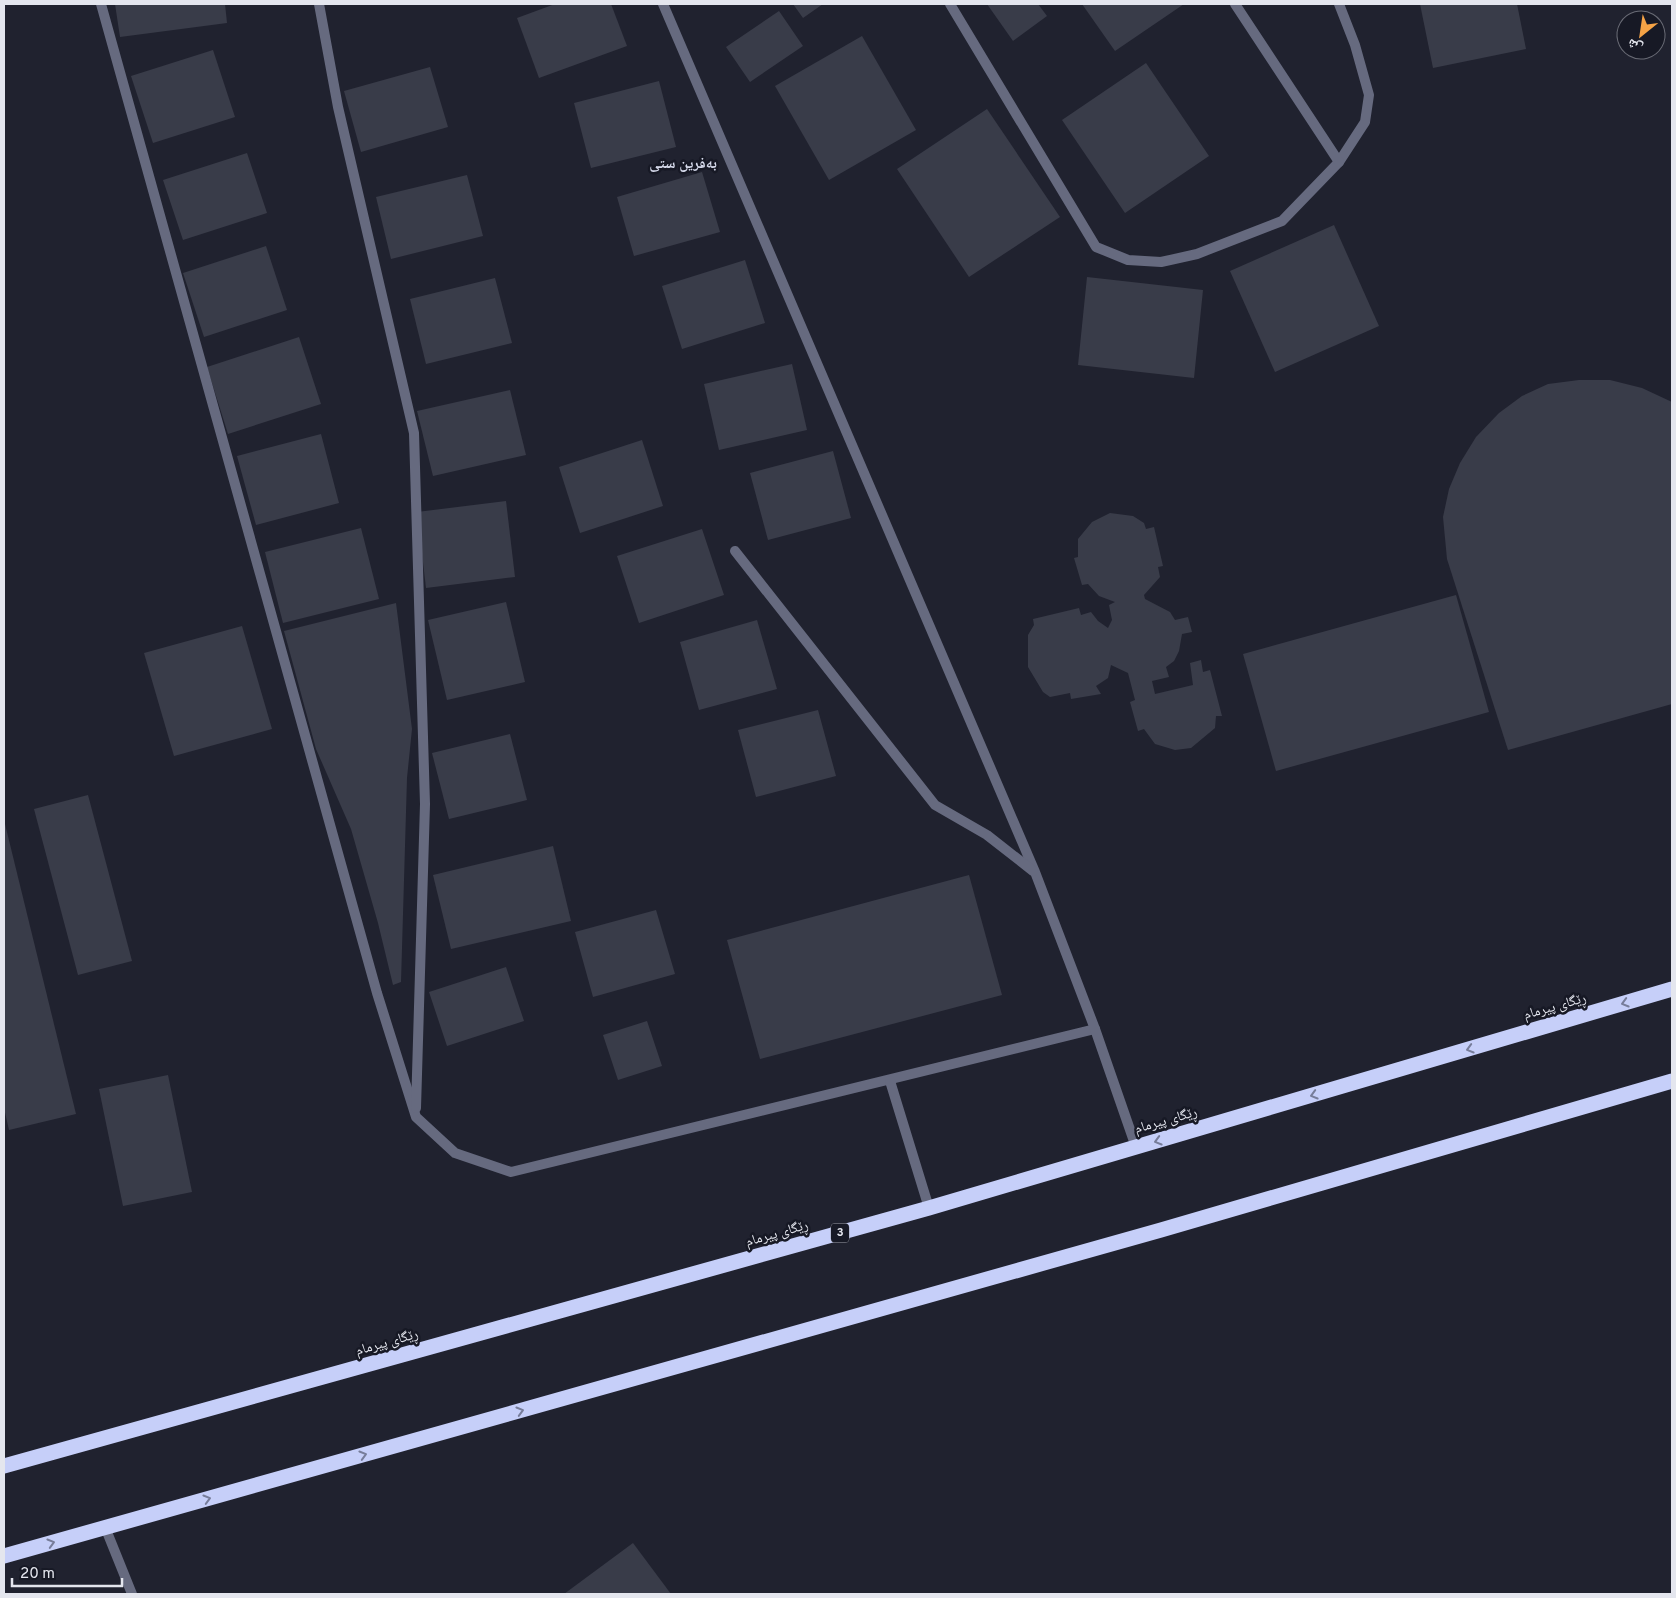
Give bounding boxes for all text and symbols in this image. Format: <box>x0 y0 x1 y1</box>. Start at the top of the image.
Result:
north arrow <box>1616 10 1666 60</box>
text: ش <box>1624 34 1646 56</box>
district label: به‌فرین ستی <box>649 155 717 174</box>
street label: ڕێگای پیرمام <box>1522 990 1589 1026</box>
one-way arrow <box>1622 997 1630 1007</box>
one-way arrow <box>1466 1043 1474 1053</box>
one-way arrow <box>1310 1089 1318 1099</box>
street label: ڕێگای پیرمام <box>1133 1104 1200 1140</box>
one-way arrow <box>1154 1135 1162 1145</box>
street label: ڕێگای پیرمام <box>744 1217 811 1253</box>
road number: 3 <box>831 1224 849 1242</box>
street label: ڕێگای پیرمام <box>354 1326 421 1362</box>
one-way arrow <box>515 1406 523 1416</box>
one-way arrow <box>359 1450 367 1460</box>
one-way arrow <box>202 1494 211 1504</box>
one-way arrow <box>46 1538 54 1548</box>
scale bar <box>12 1556 122 1588</box>
text: 20 m <box>20 1565 55 1584</box>

